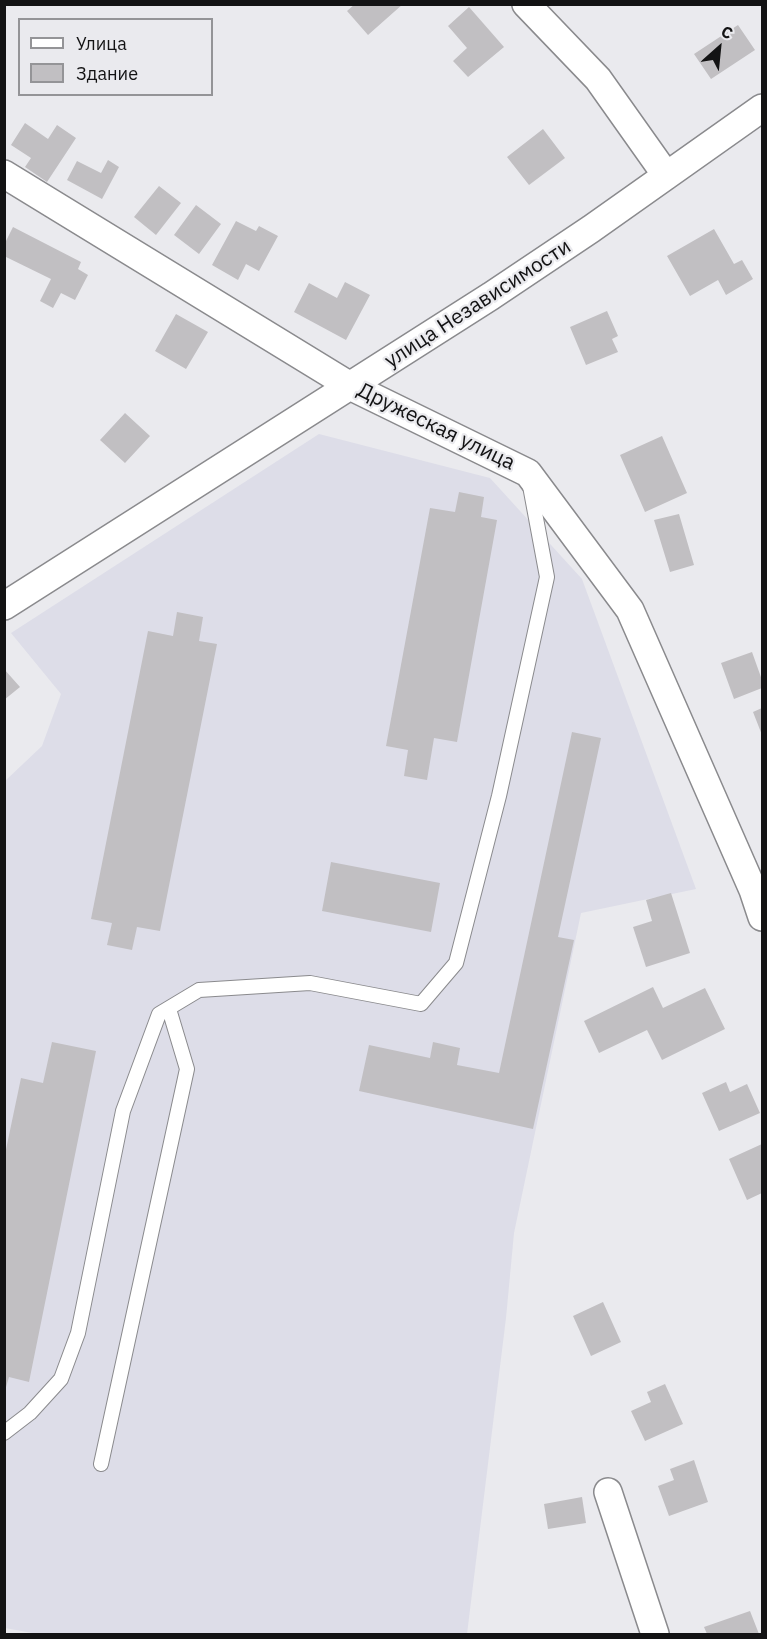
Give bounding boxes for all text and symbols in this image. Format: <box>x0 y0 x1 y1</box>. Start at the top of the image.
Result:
legend <box>18 18 213 96</box>
north arrow <box>689 18 749 78</box>
text: С <box>718 21 736 43</box>
text: Улица <box>76 32 127 55</box>
text: Здание <box>76 62 138 85</box>
street label: улица Независимости <box>380 234 576 374</box>
street label: Дружеская улица <box>353 378 519 476</box>

